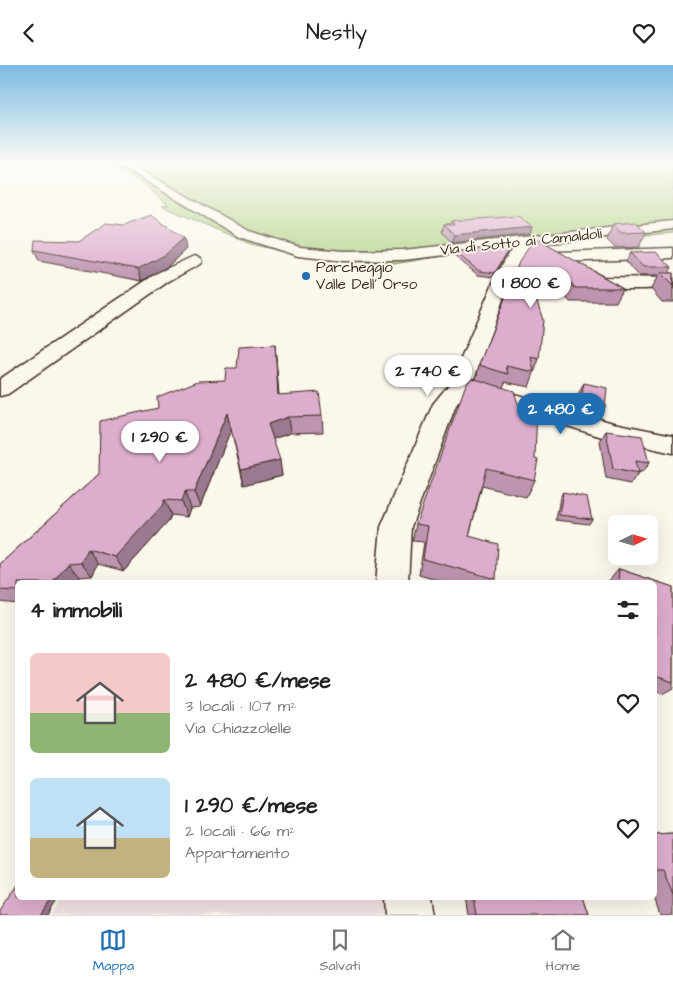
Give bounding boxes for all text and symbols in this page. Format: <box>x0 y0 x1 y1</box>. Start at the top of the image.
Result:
text: Nestly <box>306 17 367 48</box>
icon: back <box>15 19 43 47</box>
icon: heart <box>630 19 658 47</box>
street label: Via di Sotto ai Camaldoli <box>439 223 604 261</box>
place label: Parcheggio Valle Dell' Orso <box>316 257 418 295</box>
pin: 1 800 € <box>485 267 577 309</box>
marker: Parcheggio Valle Dell' Orso <box>300 270 312 282</box>
text: 1 800 € <box>502 272 560 294</box>
pin: 2 740 € <box>382 355 474 397</box>
text: 2 740 € <box>395 360 461 382</box>
pin: 2 480 € <box>515 393 607 435</box>
text: 2 480 € <box>528 398 594 420</box>
pin: 1 290 € <box>114 421 206 463</box>
text: 1 290 € <box>132 426 188 448</box>
north arrow <box>608 515 658 565</box>
map controls <box>608 515 658 565</box>
text: 4 immobili <box>30 596 122 625</box>
icon: filters <box>614 596 642 624</box>
text: 2 480 €/mese <box>185 666 331 695</box>
icon: home <box>70 673 130 733</box>
icon: heart <box>614 689 642 717</box>
text: 3 locali · 107 m² <box>185 695 296 717</box>
text: Via Chiazzolelle <box>185 717 292 739</box>
text: 1 290 €/mese <box>185 791 318 820</box>
icon: home <box>70 798 130 858</box>
icon: heart <box>614 814 642 842</box>
text: 2 locali · 66 m² <box>185 820 295 842</box>
text: Appartamento <box>185 842 289 864</box>
tab: Mappa <box>93 926 134 976</box>
tab: Salvati <box>320 926 360 976</box>
tab: Home <box>545 926 580 976</box>

